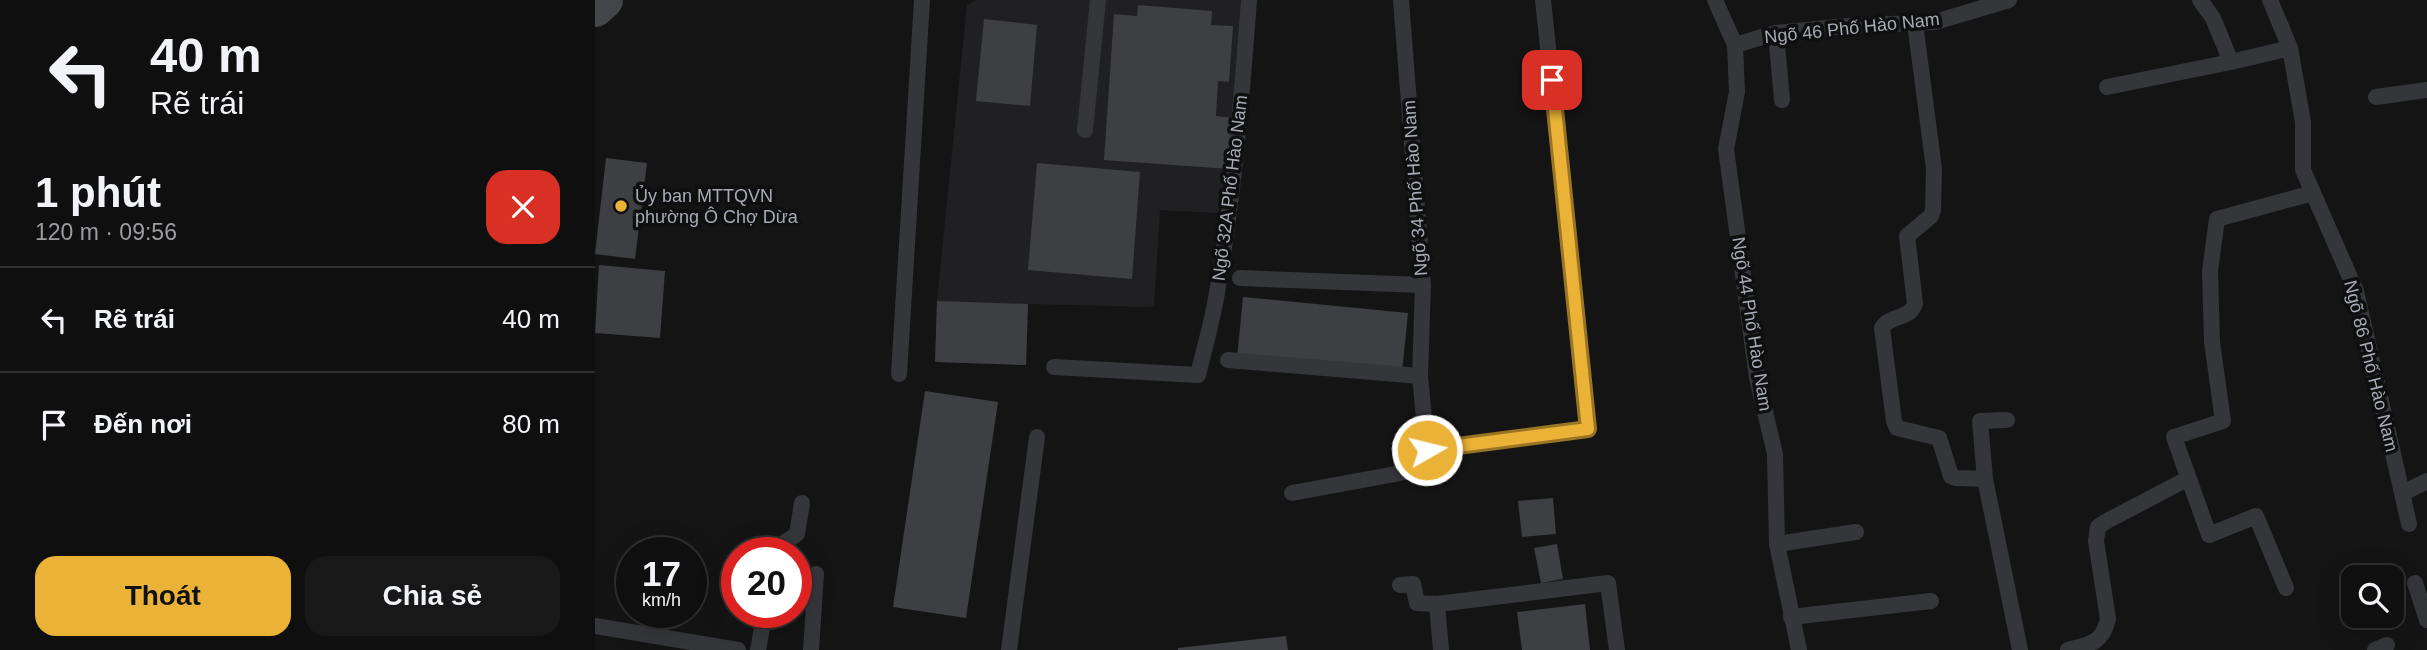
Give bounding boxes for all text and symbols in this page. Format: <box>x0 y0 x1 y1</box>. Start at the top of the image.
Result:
street label: Ngõ 46 Phố Hào Nam <box>1763 9 1941 47</box>
icon: left <box>35 28 126 119</box>
text: 40 m <box>150 28 262 82</box>
pin <box>1522 50 1582 110</box>
icon: arrive <box>1533 61 1571 99</box>
text: Rẽ trái <box>150 85 244 121</box>
street label: Ngõ 32A Phố Hào Nam <box>1209 94 1251 282</box>
street label: Ngõ 34 Phố Hào Nam <box>1399 99 1431 277</box>
text: 1 phút <box>35 169 161 216</box>
button: close <box>486 170 560 244</box>
place label: Ủy ban MTTQVN phường Ô Chợ Dừa <box>635 185 799 227</box>
marker: Ủy ban MTTQVN phường Ô Chợ Dừa <box>613 198 629 214</box>
text: 120 m · 09:56 <box>35 219 177 245</box>
street label: Ngõ 44 Phố Hào Nam <box>1728 235 1776 413</box>
street label: Ngõ 86 Phố Hào Nam <box>2340 278 2402 454</box>
icon: left <box>35 301 73 339</box>
text: Rẽ trái <box>94 304 175 334</box>
text: 40 m <box>502 304 560 334</box>
icon: arrive <box>35 406 73 444</box>
text: Đến nơi <box>94 409 192 439</box>
text: 80 m <box>502 409 560 439</box>
position arrow <box>1390 413 1464 487</box>
speed limit sign: 20 <box>721 537 812 628</box>
text: 17 <box>642 554 681 593</box>
button: Thoát <box>35 556 291 636</box>
button: Chia sẻ <box>305 556 560 636</box>
map controls <box>2341 565 2404 628</box>
button: search <box>2341 565 2404 628</box>
text: km/h <box>642 590 681 610</box>

